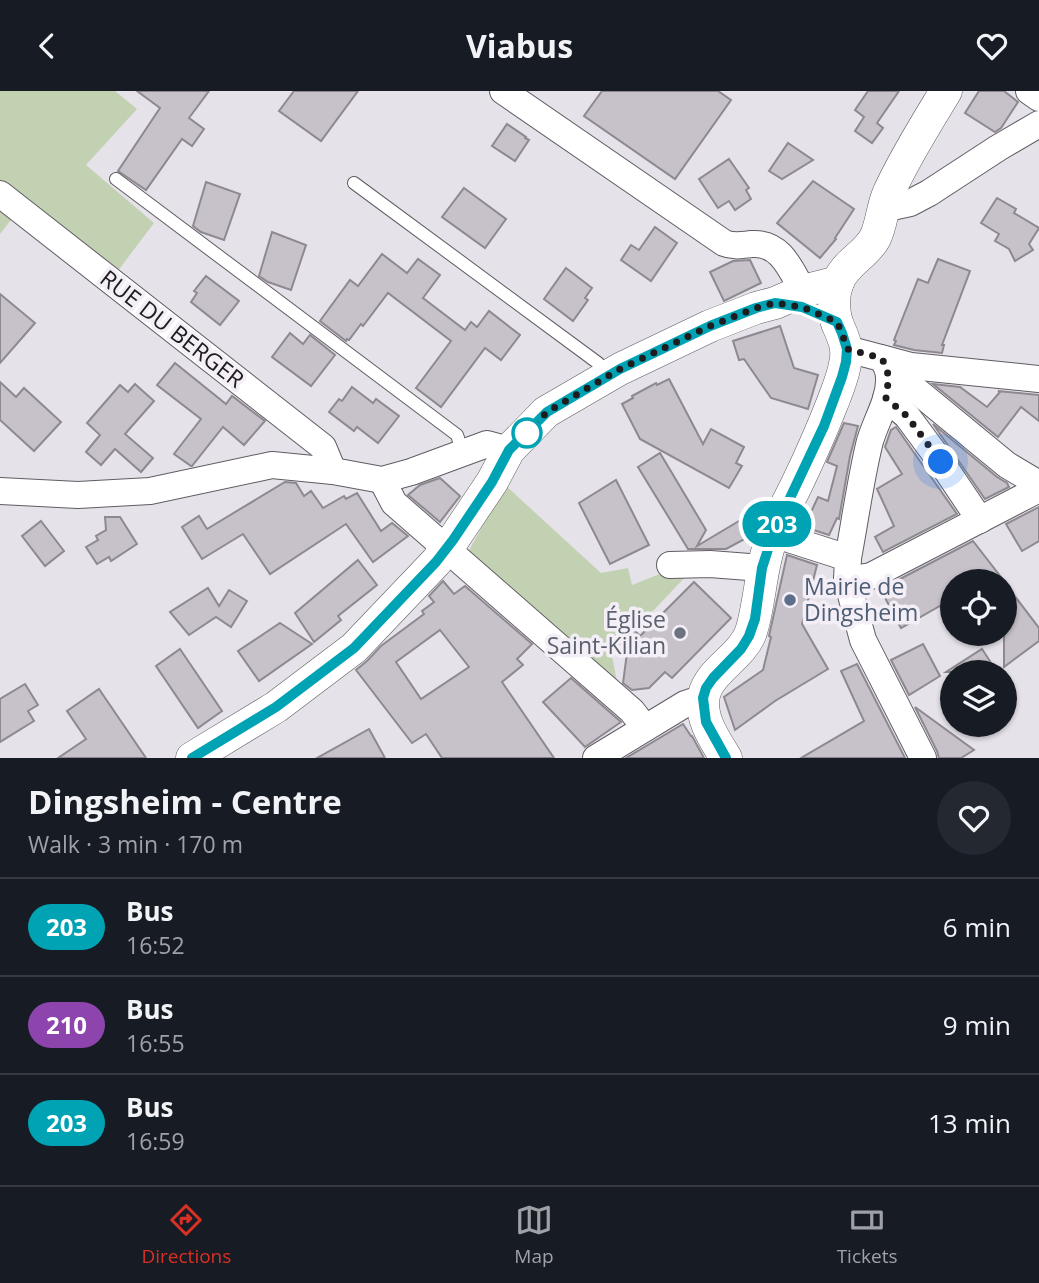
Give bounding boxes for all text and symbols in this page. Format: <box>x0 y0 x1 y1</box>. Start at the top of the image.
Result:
text: Viabus <box>466 24 573 67</box>
icon: back <box>28 27 66 65</box>
icon: heart <box>973 27 1011 65</box>
street label: RUE DU BERGER <box>94 262 251 395</box>
unlabelled marker <box>512 418 542 448</box>
your location <box>923 444 958 479</box>
line badge: 203 <box>737 501 817 547</box>
text: 203 <box>756 507 798 540</box>
map controls <box>940 569 1017 737</box>
button: locate <box>940 569 1017 646</box>
place label: Mairie de Dingsheim <box>804 570 918 628</box>
marker: Mairie de Dingsheim <box>782 592 798 608</box>
place label: Église Saint-Kilian <box>547 603 666 661</box>
marker: Église Saint-Kilian <box>672 625 688 641</box>
button: layers <box>940 660 1017 737</box>
text: Dingsheim - Centre <box>28 779 342 824</box>
button: heart <box>937 781 1011 855</box>
text: Walk · 3 min · 170 m <box>28 828 243 860</box>
text: Bus <box>126 893 173 929</box>
text: 6 min <box>943 909 1011 945</box>
text: 203 <box>46 910 87 943</box>
text: 16:52 <box>126 929 185 961</box>
text: Bus <box>126 991 173 1027</box>
text: 9 min <box>943 1007 1011 1043</box>
text: 210 <box>46 1008 87 1041</box>
text: 16:55 <box>126 1027 185 1059</box>
text: Bus <box>126 1089 173 1125</box>
text: 13 min <box>928 1105 1011 1141</box>
text: 203 <box>46 1106 87 1139</box>
text: 16:59 <box>126 1125 185 1157</box>
tab: Directions <box>142 1201 231 1269</box>
tab: Map <box>514 1201 554 1269</box>
tab: Tickets <box>837 1201 897 1269</box>

